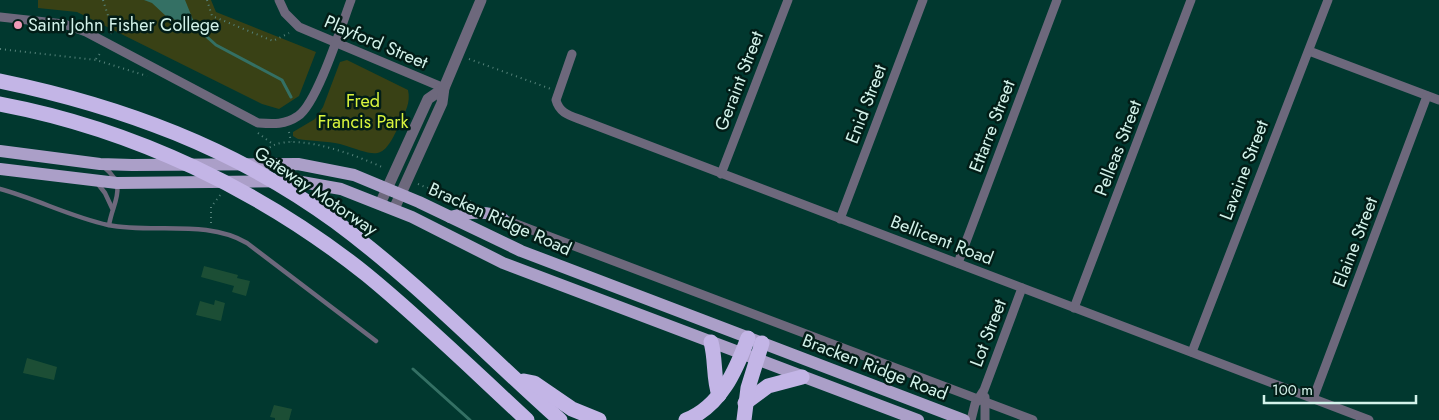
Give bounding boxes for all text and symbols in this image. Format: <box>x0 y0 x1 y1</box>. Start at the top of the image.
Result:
street label: Playford Street <box>320 8 432 76</box>
place label: Saint John Fisher College <box>28 12 219 38</box>
marker: Saint John Fisher College <box>12 19 24 31</box>
street label: Geraint Street <box>708 27 770 135</box>
street label: Enid Street <box>839 60 893 147</box>
street label: Ettarre Street <box>962 75 1022 176</box>
park label: Fred Francis Park <box>318 88 409 135</box>
street label: Pelleas Street <box>1088 96 1148 200</box>
street label: Lavaine Street <box>1213 116 1275 224</box>
street label: Gateway Motorway <box>249 140 383 242</box>
street label: Bracken Ridge Road <box>424 176 576 262</box>
street label: Elaine Street <box>1326 193 1384 291</box>
street label: Bellicent Road <box>887 208 997 272</box>
street label: Lot Street <box>963 295 1013 371</box>
street label: Bracken Ridge Road <box>798 327 952 407</box>
scale bar <box>1264 372 1416 404</box>
text: 100 m <box>1272 379 1313 401</box>

